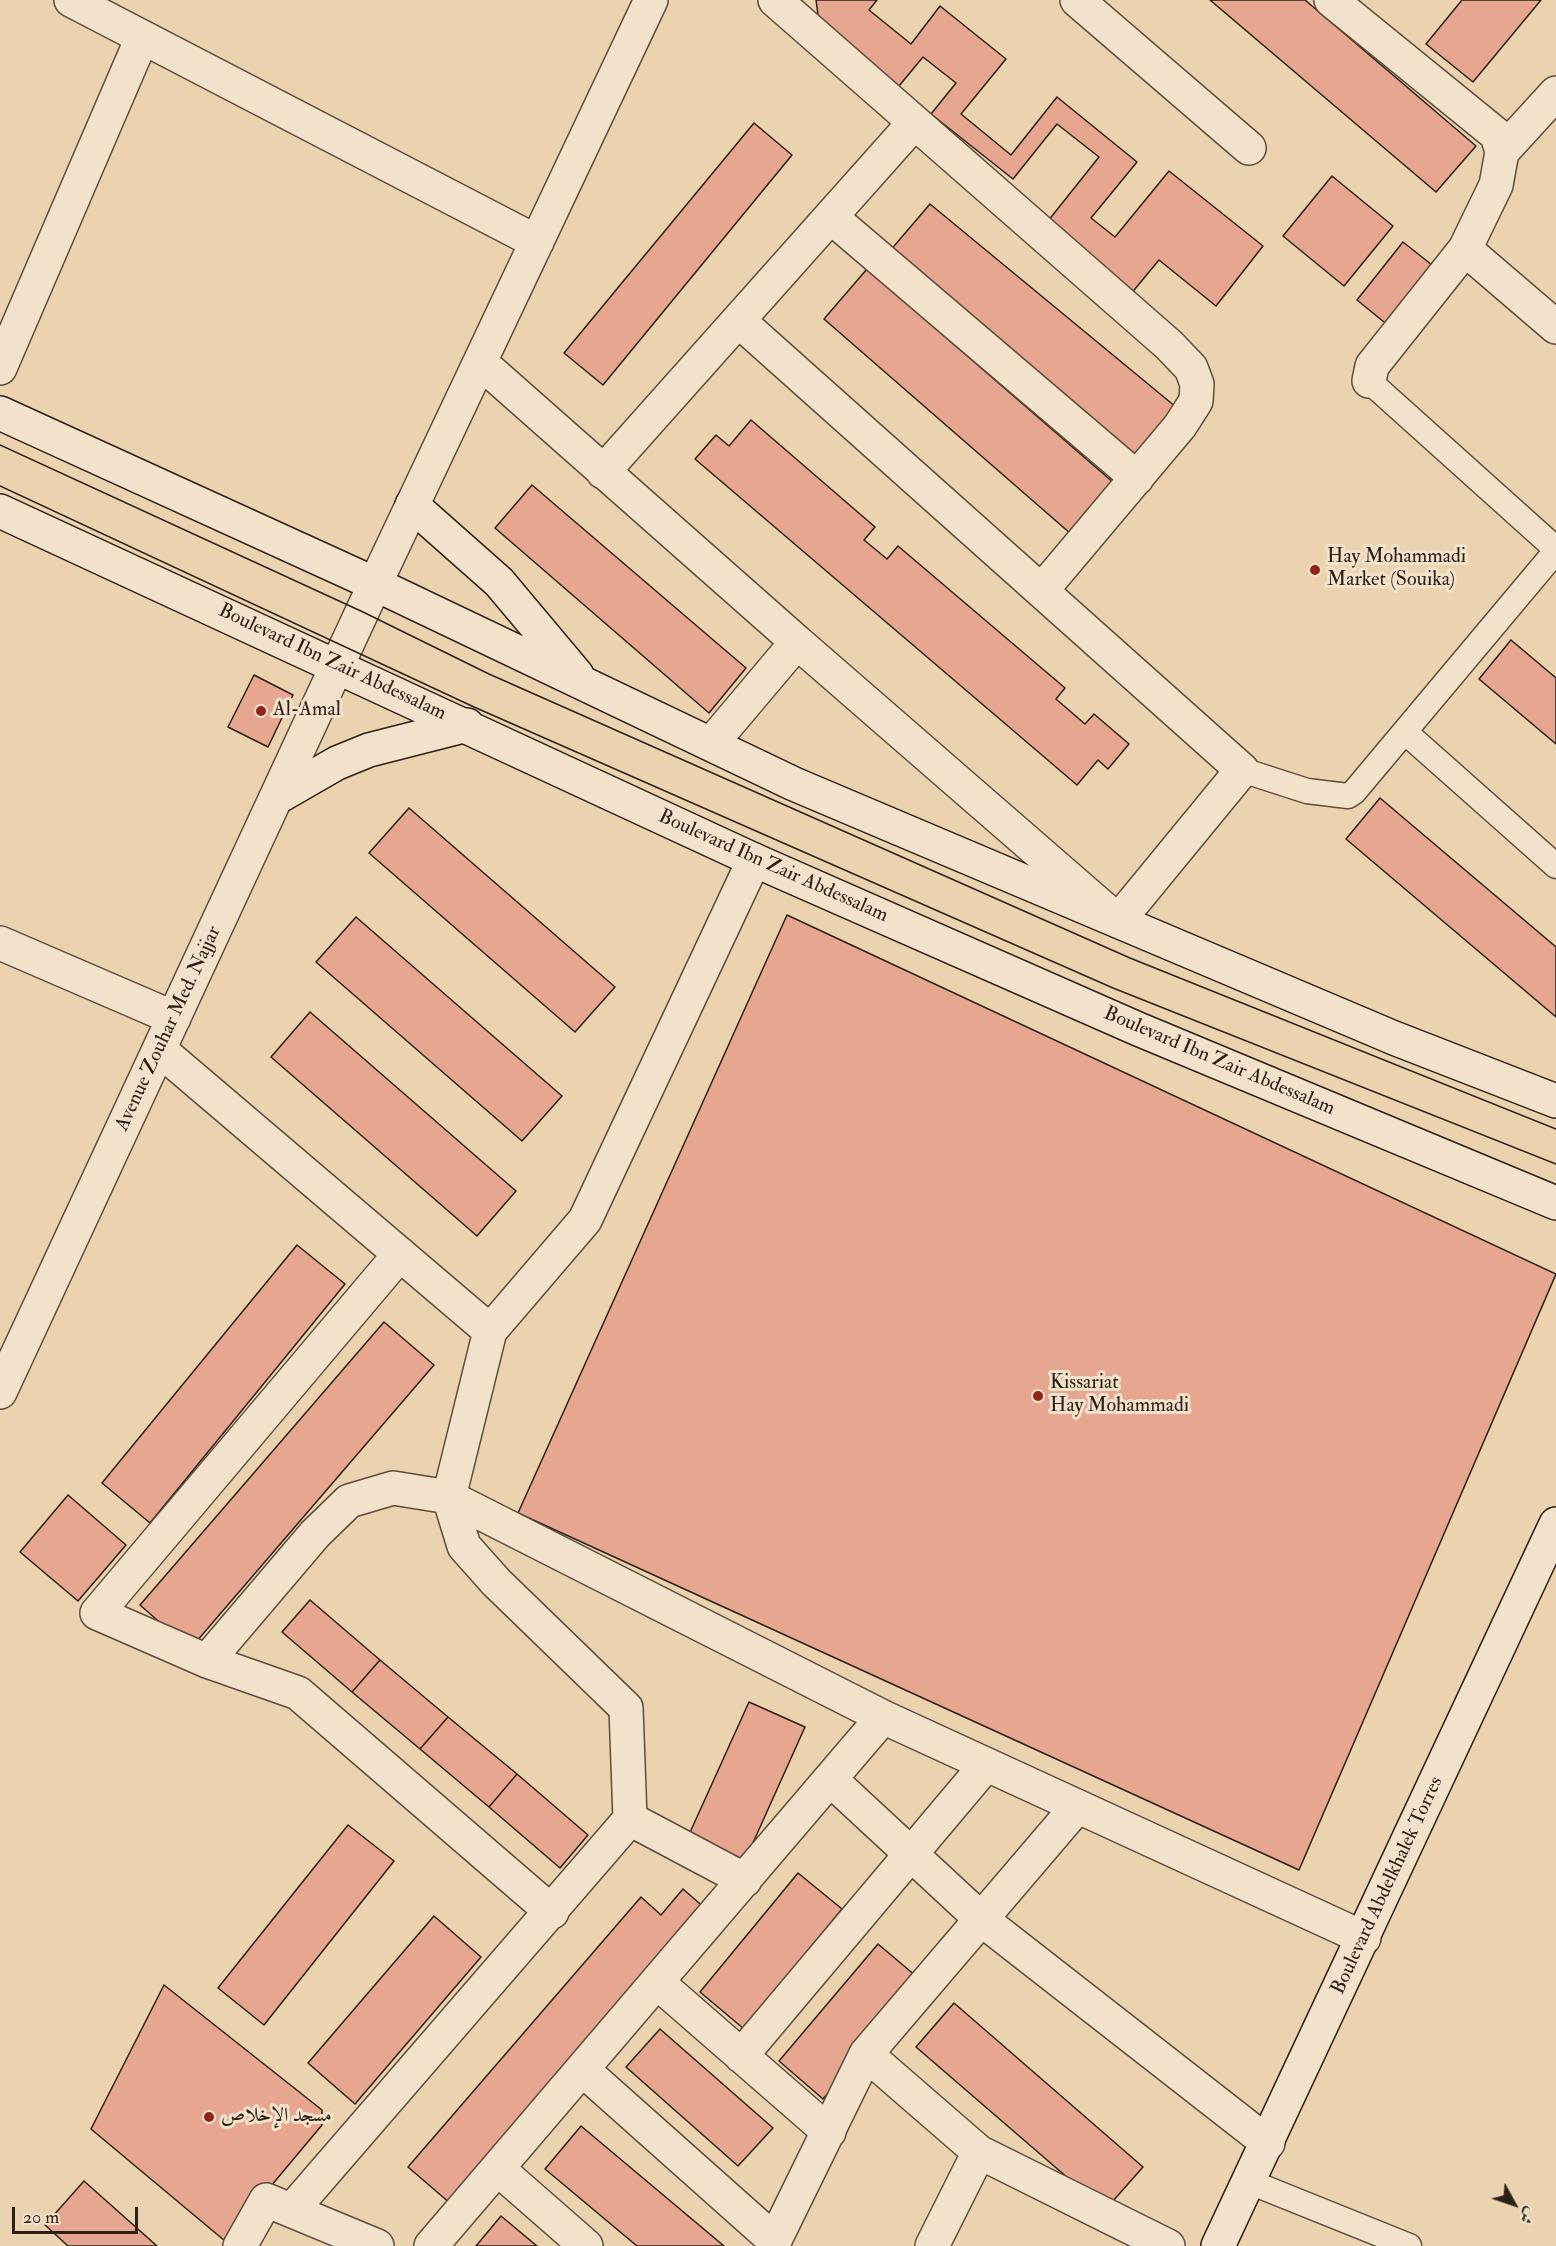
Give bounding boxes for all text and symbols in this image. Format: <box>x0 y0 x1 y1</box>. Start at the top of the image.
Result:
place label: Hay Mohammadi Market (Souika) <box>1327 546 1466 593</box>
marker: Hay Mohammadi Market (Souika) <box>1308 563 1322 577</box>
street label: Boulevard Ibn Zair Abdessalam <box>214 600 450 726</box>
place label: Al-Amal <box>273 699 341 723</box>
marker: Al-Amal <box>254 704 268 718</box>
street label: Boulevard Ibn Zair Abdessalam <box>654 805 892 929</box>
street label: Avenue Zouhar Med. Najjar <box>111 923 227 1135</box>
street label: Boulevard Ibn Zair Abdessalam <box>1100 1002 1338 1122</box>
place label: Kissariat Hay Mohammadi <box>1050 1372 1189 1419</box>
marker: Kissariat Hay Mohammadi <box>1031 1389 1045 1403</box>
street label: Boulevard Abdelkhalek Torres <box>1327 1773 1449 1999</box>
place label: مسجد الإخلاص <box>221 2105 332 2129</box>
marker: مسجد الإخلاص <box>202 2110 216 2124</box>
north arrow <box>1484 2174 1544 2234</box>
scale bar <box>15 2195 141 2233</box>
text: ش <box>1515 2203 1541 2228</box>
text: 20 m <box>23 2206 59 2229</box>

